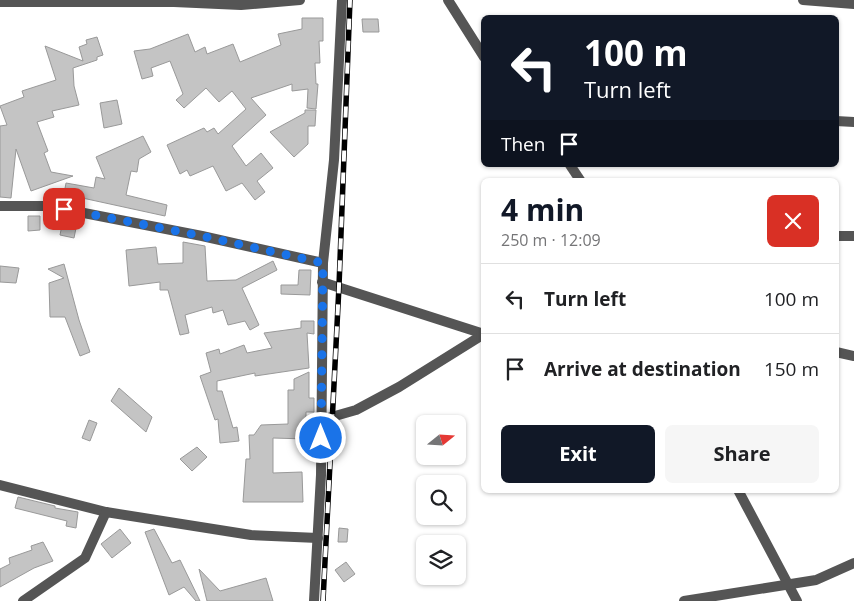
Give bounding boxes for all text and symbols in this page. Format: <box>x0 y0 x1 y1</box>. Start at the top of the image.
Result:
text: 100 m <box>584 29 688 76</box>
icon: left <box>501 35 566 100</box>
text: Turn left <box>584 74 671 104</box>
icon: arrive <box>555 130 583 158</box>
text: Then <box>501 131 545 157</box>
pin <box>43 188 85 230</box>
text: 4 min <box>501 189 584 230</box>
icon: arrive <box>50 195 78 223</box>
button: close <box>767 195 819 247</box>
text: 250 m · 12:09 <box>501 229 601 251</box>
icon: left <box>501 285 529 313</box>
text: Turn left <box>544 286 626 312</box>
text: 100 m <box>764 286 819 312</box>
icon: arrive <box>501 355 529 383</box>
text: Arrive at destination <box>544 356 741 382</box>
text: 150 m <box>764 356 819 382</box>
position arrow <box>294 411 346 463</box>
north arrow <box>416 415 466 465</box>
map controls <box>416 415 466 585</box>
button: Exit <box>501 425 655 483</box>
button: Share <box>665 425 819 483</box>
button: search <box>416 475 466 525</box>
button: layers <box>416 535 466 585</box>

